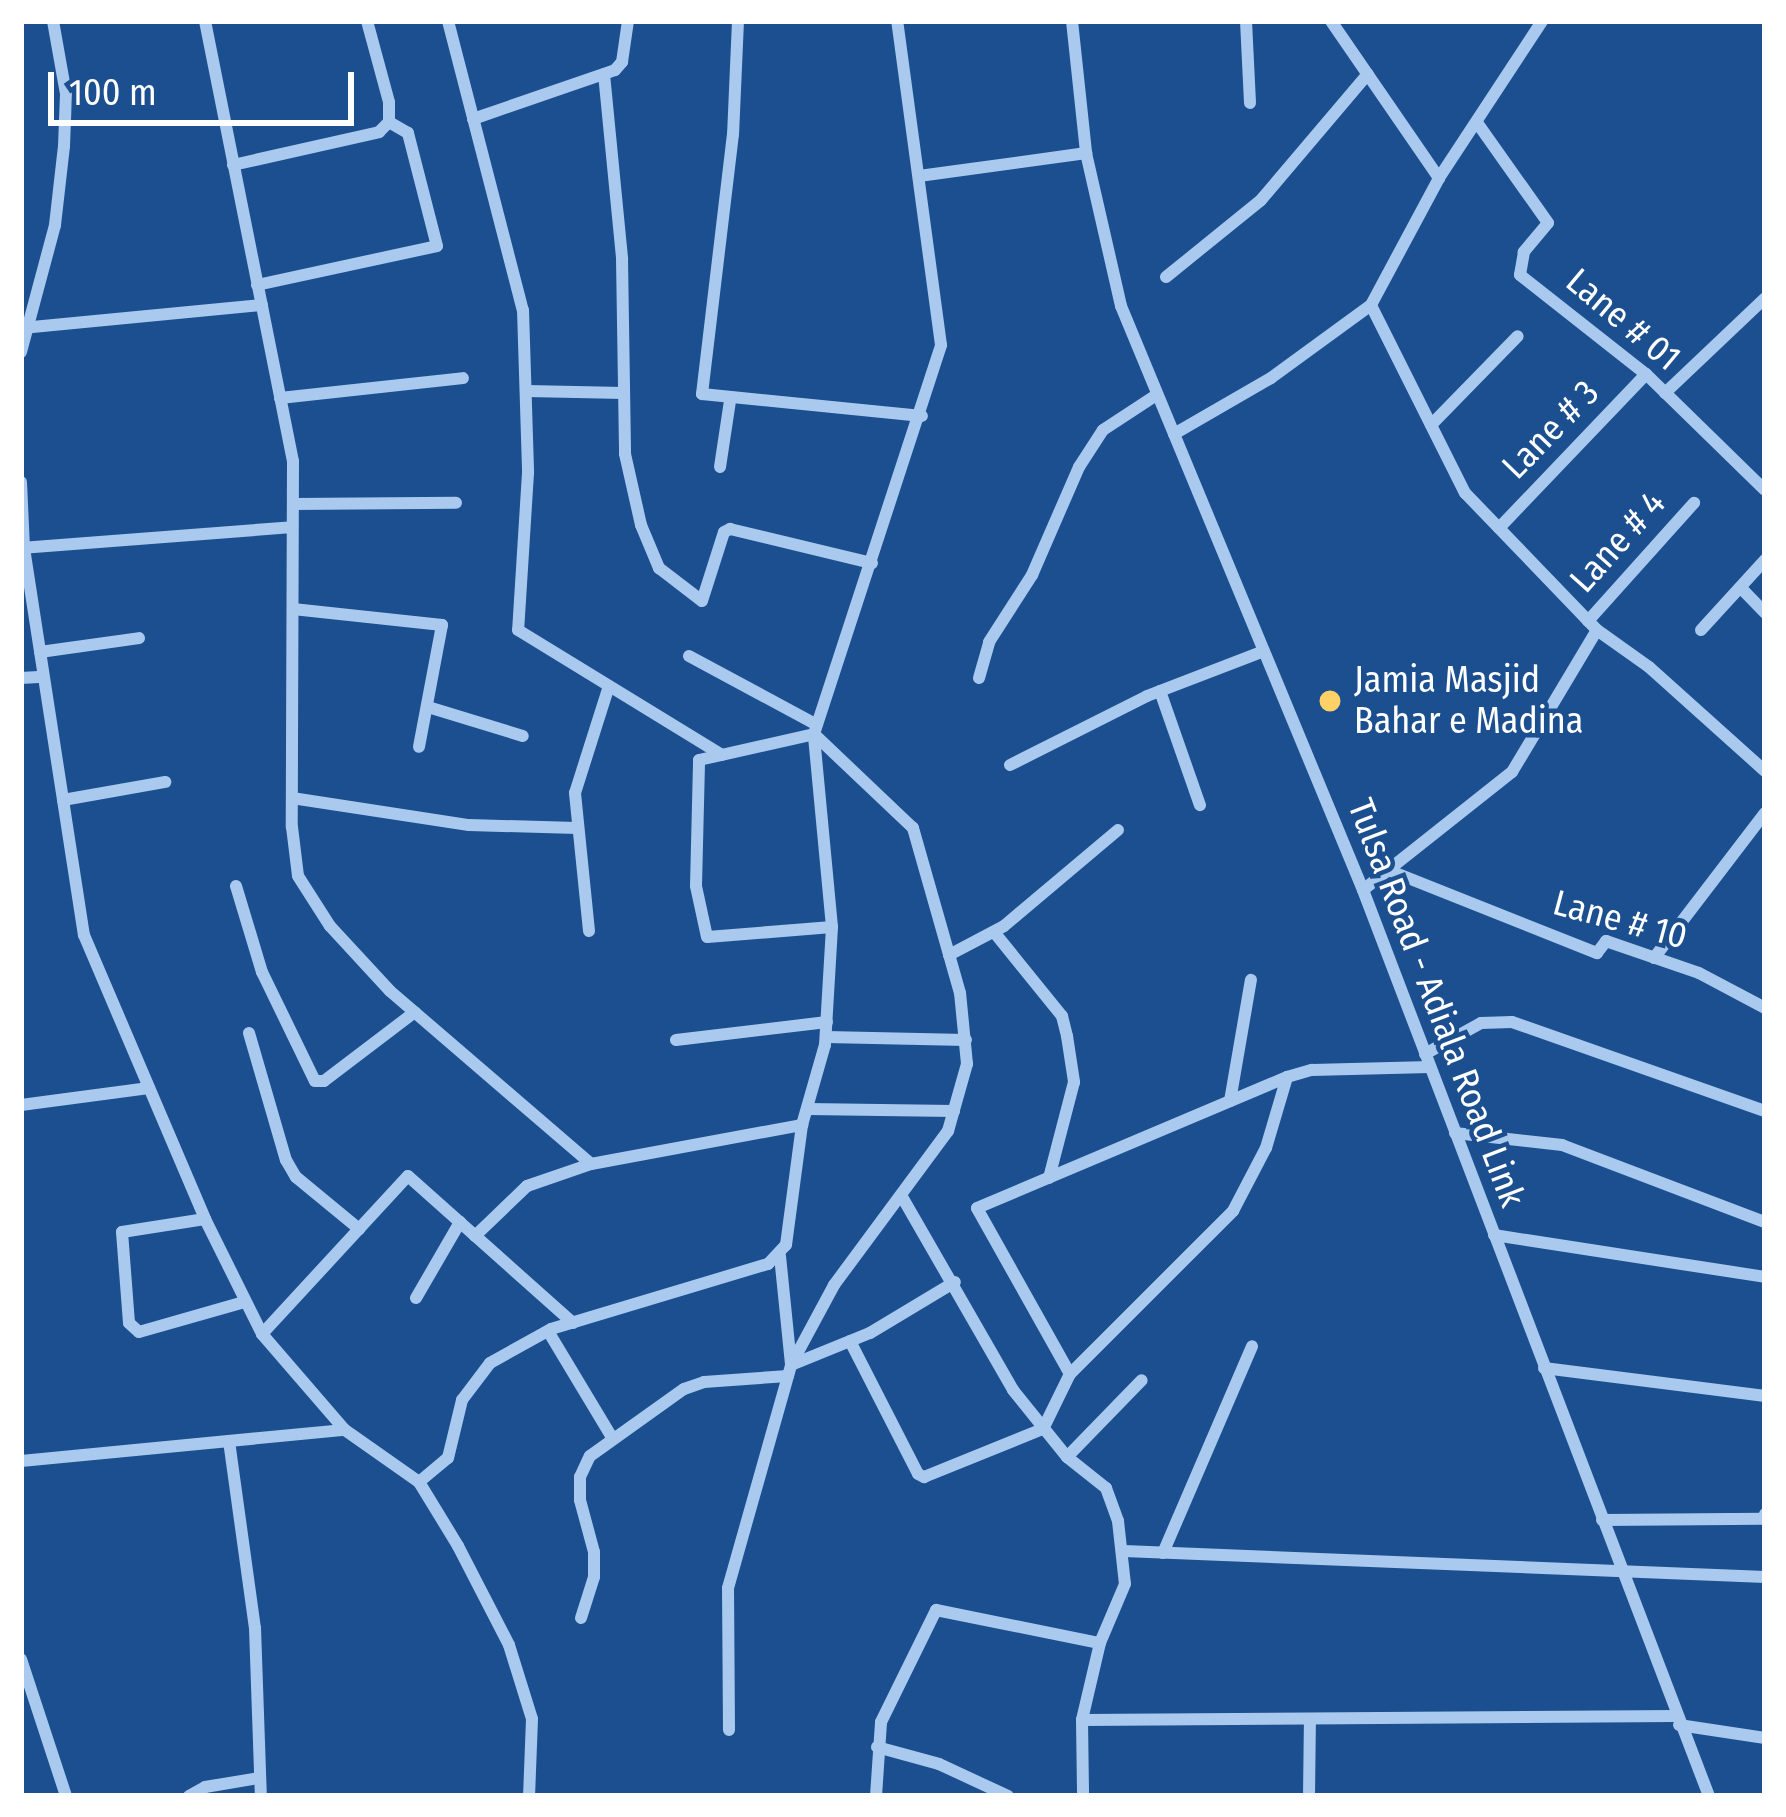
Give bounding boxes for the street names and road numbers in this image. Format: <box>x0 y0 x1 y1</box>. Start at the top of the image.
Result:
street label: Lane # 01 <box>1557 260 1689 380</box>
street label: Lane # 3 <box>1494 372 1608 488</box>
street label: Lane # 4 <box>1561 482 1675 602</box>
street label: Tulsa Road - Adiala Road Link <box>1338 793 1534 1213</box>
street label: Lane # 10 <box>1548 881 1692 959</box>

